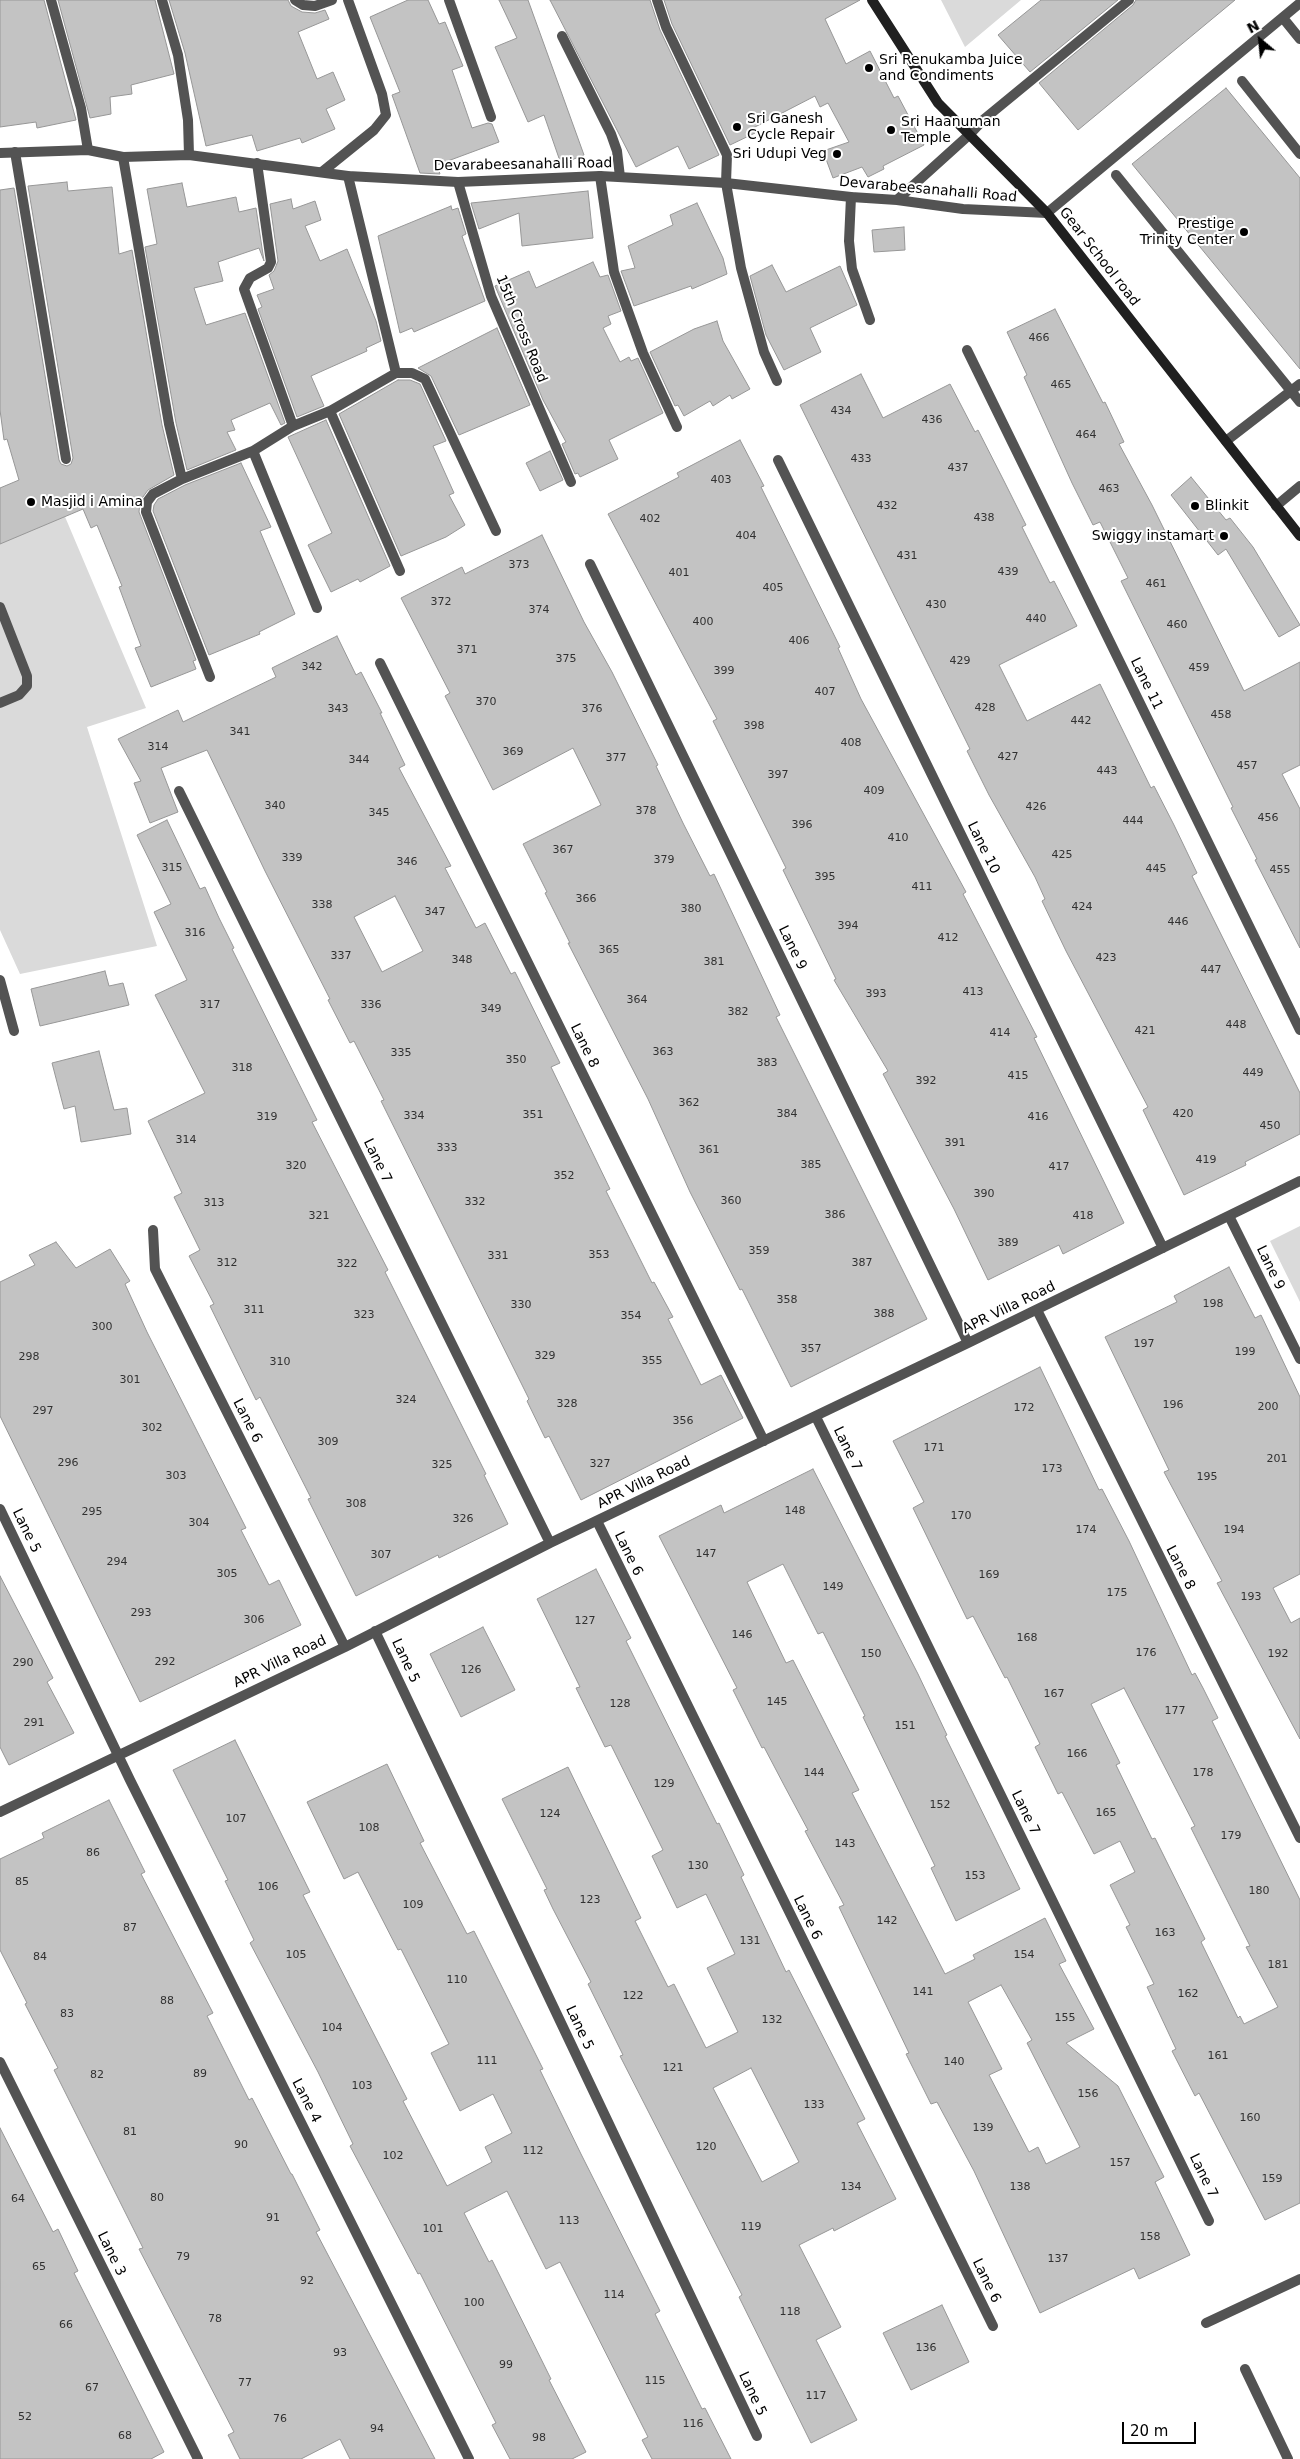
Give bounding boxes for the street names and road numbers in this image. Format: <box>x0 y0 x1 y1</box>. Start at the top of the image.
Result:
street label: Devarabeesanahalli Road <box>434 155 612 175</box>
street label: Devarabeesanahalli Road <box>838 174 1018 206</box>
street label: Gear School road <box>1055 204 1143 310</box>
street label: 15th Cross Road <box>492 273 550 385</box>
street label: Lane 11 <box>1126 655 1166 713</box>
street label: Lane 10 <box>963 819 1003 877</box>
street label: Lane 9 <box>774 923 810 973</box>
street label: Lane 8 <box>566 1021 602 1071</box>
street label: Lane 7 <box>359 1136 395 1186</box>
street label: Lane 9 <box>1252 1243 1288 1293</box>
street label: APR Villa Road <box>960 1278 1058 1338</box>
street label: Lane 6 <box>229 1396 265 1446</box>
street label: Lane 7 <box>829 1424 865 1474</box>
street label: APR Villa Road <box>595 1453 693 1513</box>
street label: Lane 5 <box>8 1506 44 1556</box>
street label: Lane 6 <box>610 1529 646 1579</box>
street label: Lane 8 <box>1162 1543 1198 1593</box>
street label: APR Villa Road <box>231 1632 329 1692</box>
street label: Lane 5 <box>387 1636 423 1686</box>
street label: Lane 7 <box>1007 1788 1043 1838</box>
street label: Lane 6 <box>789 1893 825 1943</box>
street label: Lane 5 <box>561 2003 597 2053</box>
street label: Lane 4 <box>288 2076 324 2126</box>
street label: Lane 7 <box>1185 2151 1221 2201</box>
street label: Lane 3 <box>93 2229 129 2279</box>
street label: Lane 6 <box>968 2256 1004 2306</box>
street label: Lane 5 <box>734 2369 770 2419</box>

